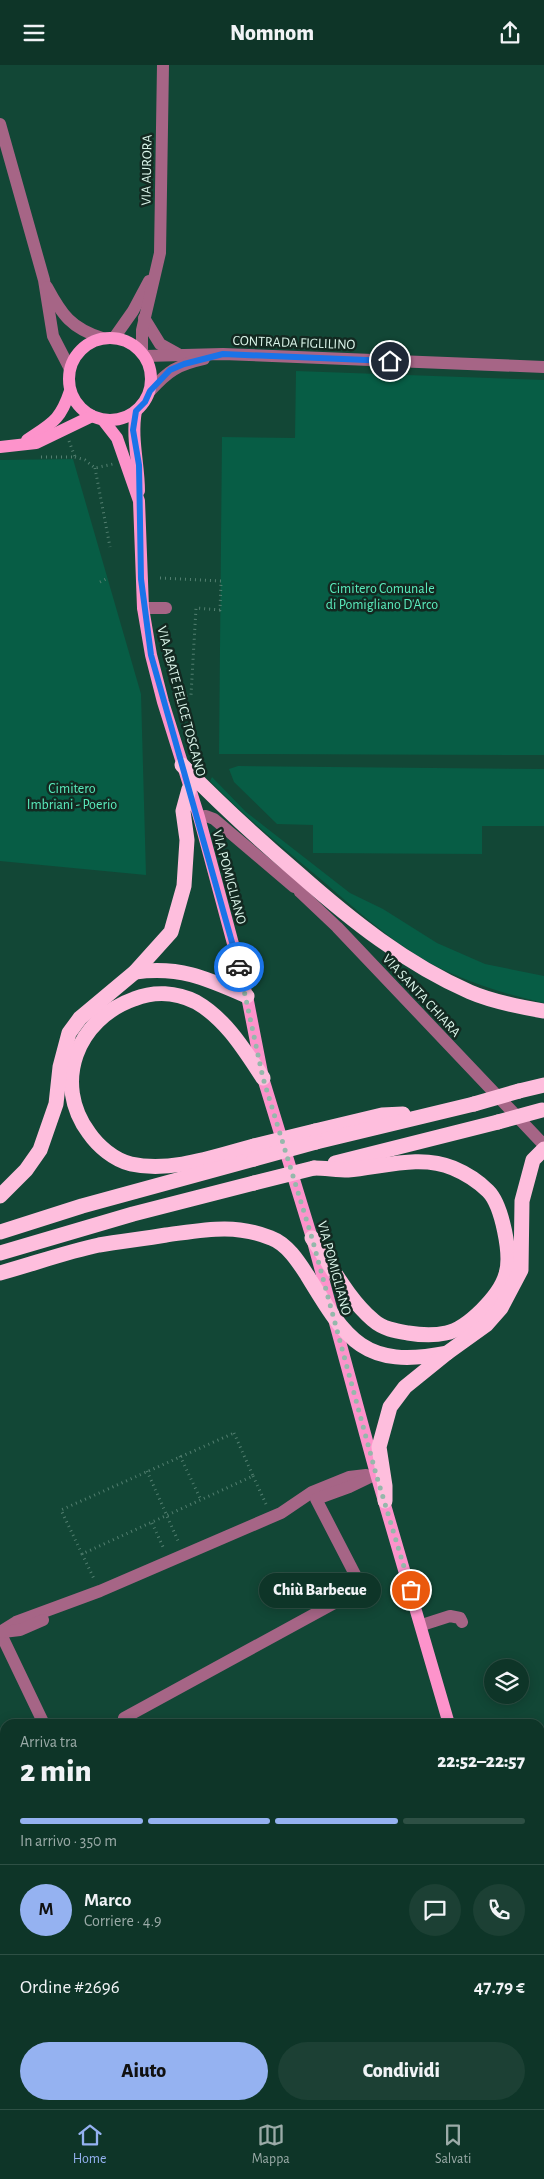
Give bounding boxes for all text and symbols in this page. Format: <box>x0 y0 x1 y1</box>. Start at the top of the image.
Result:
icon: menu <box>20 19 48 47</box>
icon: share <box>496 19 524 47</box>
text: Nomnom <box>230 22 314 44</box>
street label: VIA AURORA <box>139 134 155 206</box>
street label: CONTRADA FIGLILINO <box>232 334 356 352</box>
pin <box>369 340 411 382</box>
icon: home <box>376 347 404 375</box>
park label: Cimitero Comunale di Pomigliano D'Arco <box>326 582 438 612</box>
street label: VIA ABATE FELICE TOSCANO <box>154 625 208 778</box>
park label: Cimitero Imbriani - Poerio <box>27 782 117 812</box>
street label: VIA POMIGLIANO <box>210 829 248 926</box>
courier <box>214 942 264 992</box>
street label: VIA SANTA CHIARA <box>380 952 463 1040</box>
icon: car <box>225 953 253 981</box>
street label: VIA POMIGLIANO <box>315 1220 353 1317</box>
pin <box>390 1569 432 1611</box>
callout: Chiù Barbecue <box>258 1573 381 1607</box>
icon: bag <box>397 1576 425 1604</box>
text: Chiù Barbecue <box>273 1582 367 1598</box>
map controls <box>484 1659 529 1704</box>
button: layers <box>484 1659 529 1704</box>
text: Arriva tra <box>20 1734 77 1750</box>
text: 22:52–22:57 <box>437 1752 525 1771</box>
text: 2 min <box>20 1755 92 1787</box>
text: In arrivo · 350 m <box>20 1833 117 1849</box>
button: chat <box>409 1884 461 1936</box>
button: phone <box>473 1884 525 1936</box>
text: Marco <box>84 1891 131 1910</box>
text: M <box>38 1900 54 1919</box>
text: Corriere · 4.9 <box>84 1913 162 1929</box>
text: Ordine #2696 <box>20 1978 120 1997</box>
text: 47.79 € <box>474 1978 525 1997</box>
button: Aiuto <box>20 2042 268 2100</box>
button: Condividi <box>278 2042 525 2100</box>
tab: Home <box>73 2121 106 2168</box>
tab: Mappa <box>252 2121 290 2168</box>
tab: Salvati <box>435 2121 471 2168</box>

